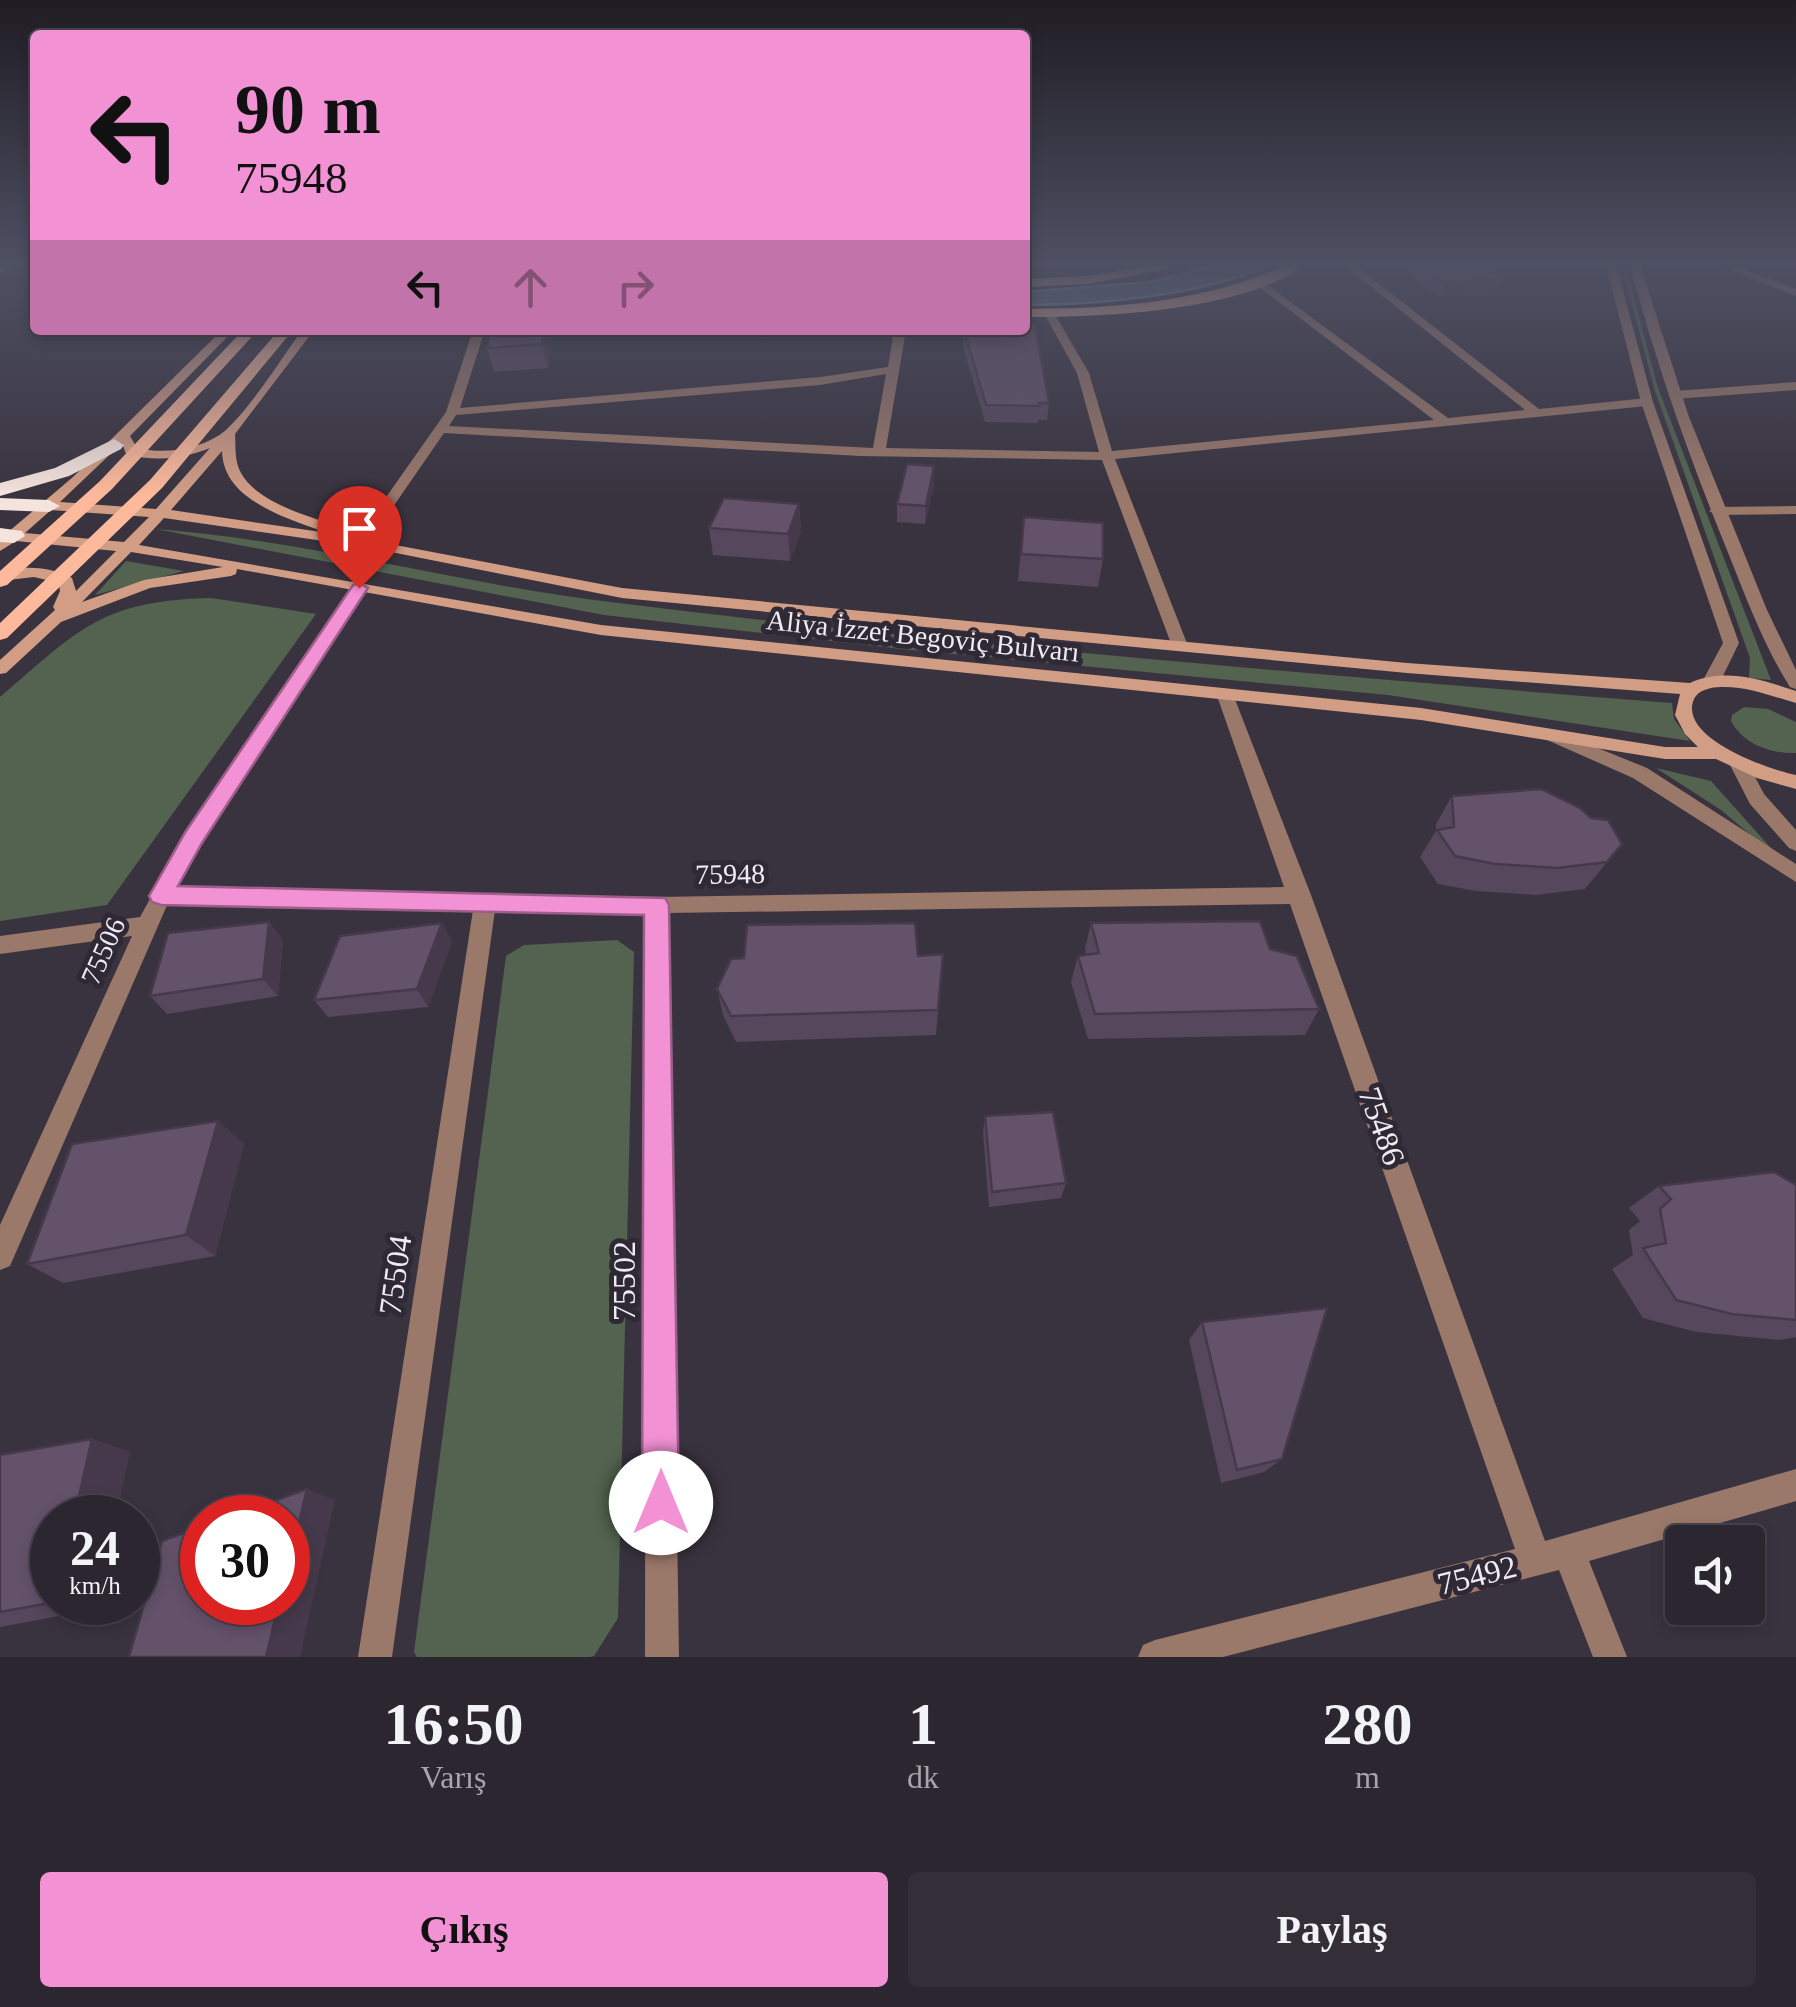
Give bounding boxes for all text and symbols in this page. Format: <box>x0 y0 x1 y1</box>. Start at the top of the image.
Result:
icon: left <box>70 70 200 200</box>
text: 90 m <box>235 71 381 148</box>
text: 75948 <box>235 153 348 203</box>
icon: left <box>398 260 453 315</box>
icon: ahead <box>503 260 558 315</box>
icon: right <box>608 260 663 315</box>
pin <box>317 486 402 589</box>
icon: arrive <box>332 501 387 556</box>
street label: Aliya İzzet Begoviç Bulvarı <box>765 604 1081 668</box>
street label: 75948 <box>695 858 765 890</box>
street label: 75506 <box>75 913 131 989</box>
street label: 75486 <box>1351 1082 1413 1170</box>
street label: 75504 <box>372 1233 418 1317</box>
street label: 75502 <box>606 1241 642 1321</box>
position arrow <box>609 1451 713 1555</box>
speed limit sign: 30 <box>180 1495 310 1625</box>
text: 24 <box>70 1520 120 1576</box>
map controls <box>1665 1525 1765 1625</box>
button: sound <box>1665 1525 1765 1625</box>
street label: 75492 <box>1434 1548 1520 1602</box>
text: km/h <box>69 1572 121 1599</box>
text: 16:50 <box>384 1691 523 1757</box>
text: 1 <box>908 1691 938 1757</box>
text: 280 <box>1322 1691 1412 1757</box>
text: Varış <box>421 1759 486 1795</box>
text: dk <box>907 1759 939 1795</box>
text: m <box>1355 1759 1380 1795</box>
button: Çıkış <box>40 1872 888 1987</box>
button: Paylaş <box>908 1872 1756 1987</box>

